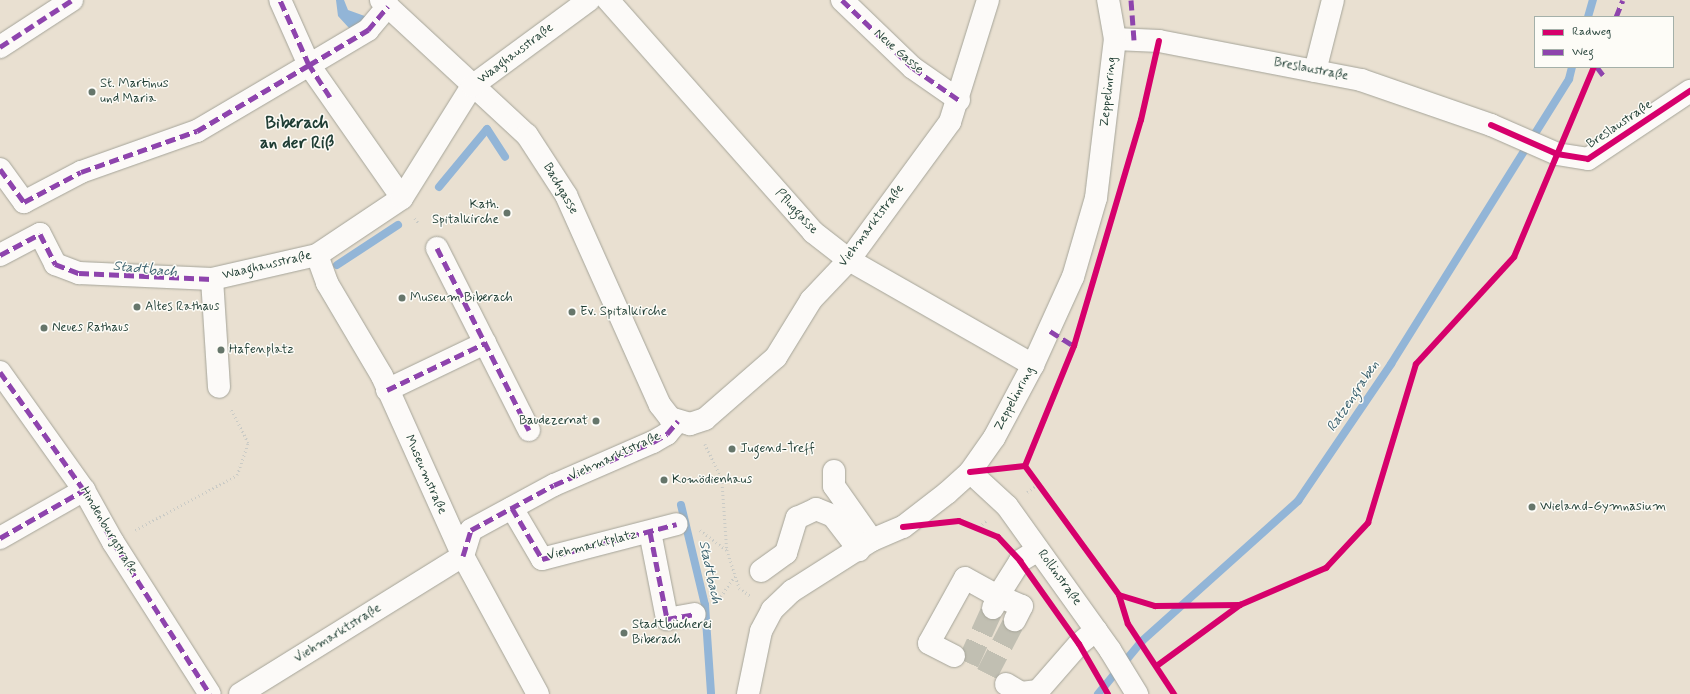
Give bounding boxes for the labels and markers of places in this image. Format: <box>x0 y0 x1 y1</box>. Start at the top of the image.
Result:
place label: St. Martinus und Maria <box>100 77 169 108</box>
marker: St. Martinus und Maria <box>87 87 97 97</box>
place label: Kath. Spitalkirche <box>432 198 499 229</box>
marker: Kath. Spitalkirche <box>502 208 512 218</box>
place label: Museum Biberach <box>410 290 513 306</box>
marker: Museum Biberach <box>397 293 407 303</box>
place label: Altes Rathaus <box>145 299 218 315</box>
marker: Altes Rathaus <box>132 302 142 312</box>
place label: Ev. Spitalkirche <box>580 304 667 320</box>
marker: Ev. Spitalkirche <box>567 307 577 317</box>
place label: Neues Rathaus <box>52 320 129 336</box>
marker: Neues Rathaus <box>39 323 49 333</box>
place label: Hafenplatz <box>229 342 294 358</box>
marker: Hafenplatz <box>216 345 226 355</box>
place label: Baudezernat <box>519 413 588 429</box>
marker: Baudezernat <box>591 416 601 426</box>
place label: Jugend-Treff <box>740 441 815 457</box>
marker: Jugend-Treff <box>727 444 737 454</box>
place label: Komödienhaus <box>672 472 752 488</box>
marker: Komödienhaus <box>659 475 669 485</box>
place label: Wieland-Gymnasium <box>1540 499 1666 515</box>
marker: Wieland-Gymnasium <box>1527 502 1537 512</box>
place label: Stadtbücherei Biberach <box>632 618 712 649</box>
marker: Stadtbücherei Biberach <box>619 628 629 638</box>

